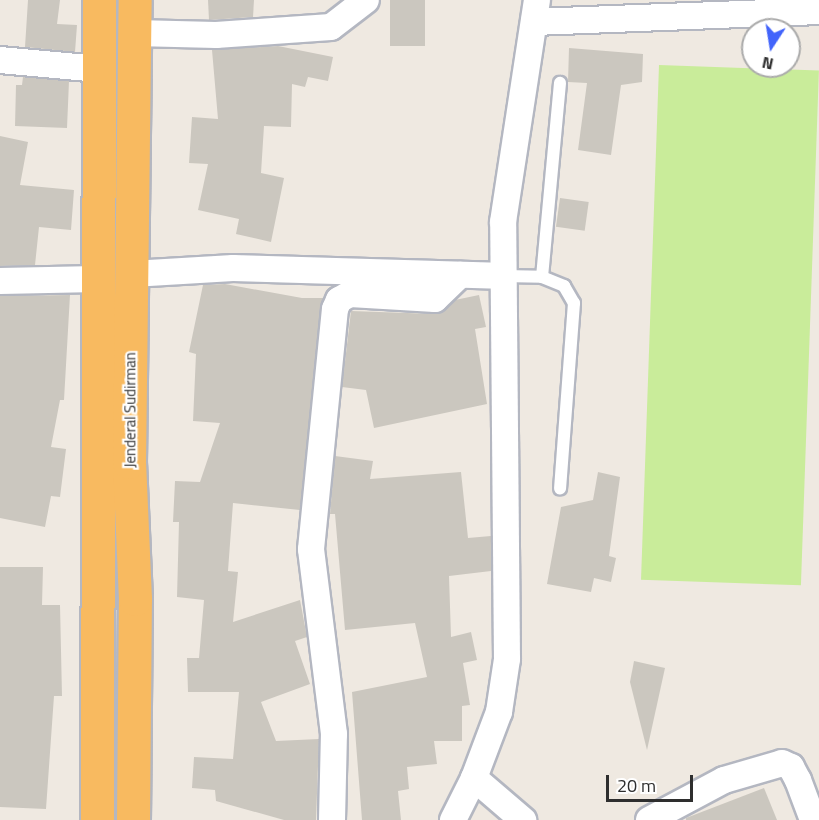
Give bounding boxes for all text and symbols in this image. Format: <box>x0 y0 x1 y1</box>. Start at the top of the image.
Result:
north arrow <box>741 18 801 78</box>
text: N <box>760 51 776 77</box>
street label: Jenderal Sudirman <box>121 352 139 468</box>
scale bar <box>609 763 696 801</box>
text: 20 m <box>617 772 656 799</box>

